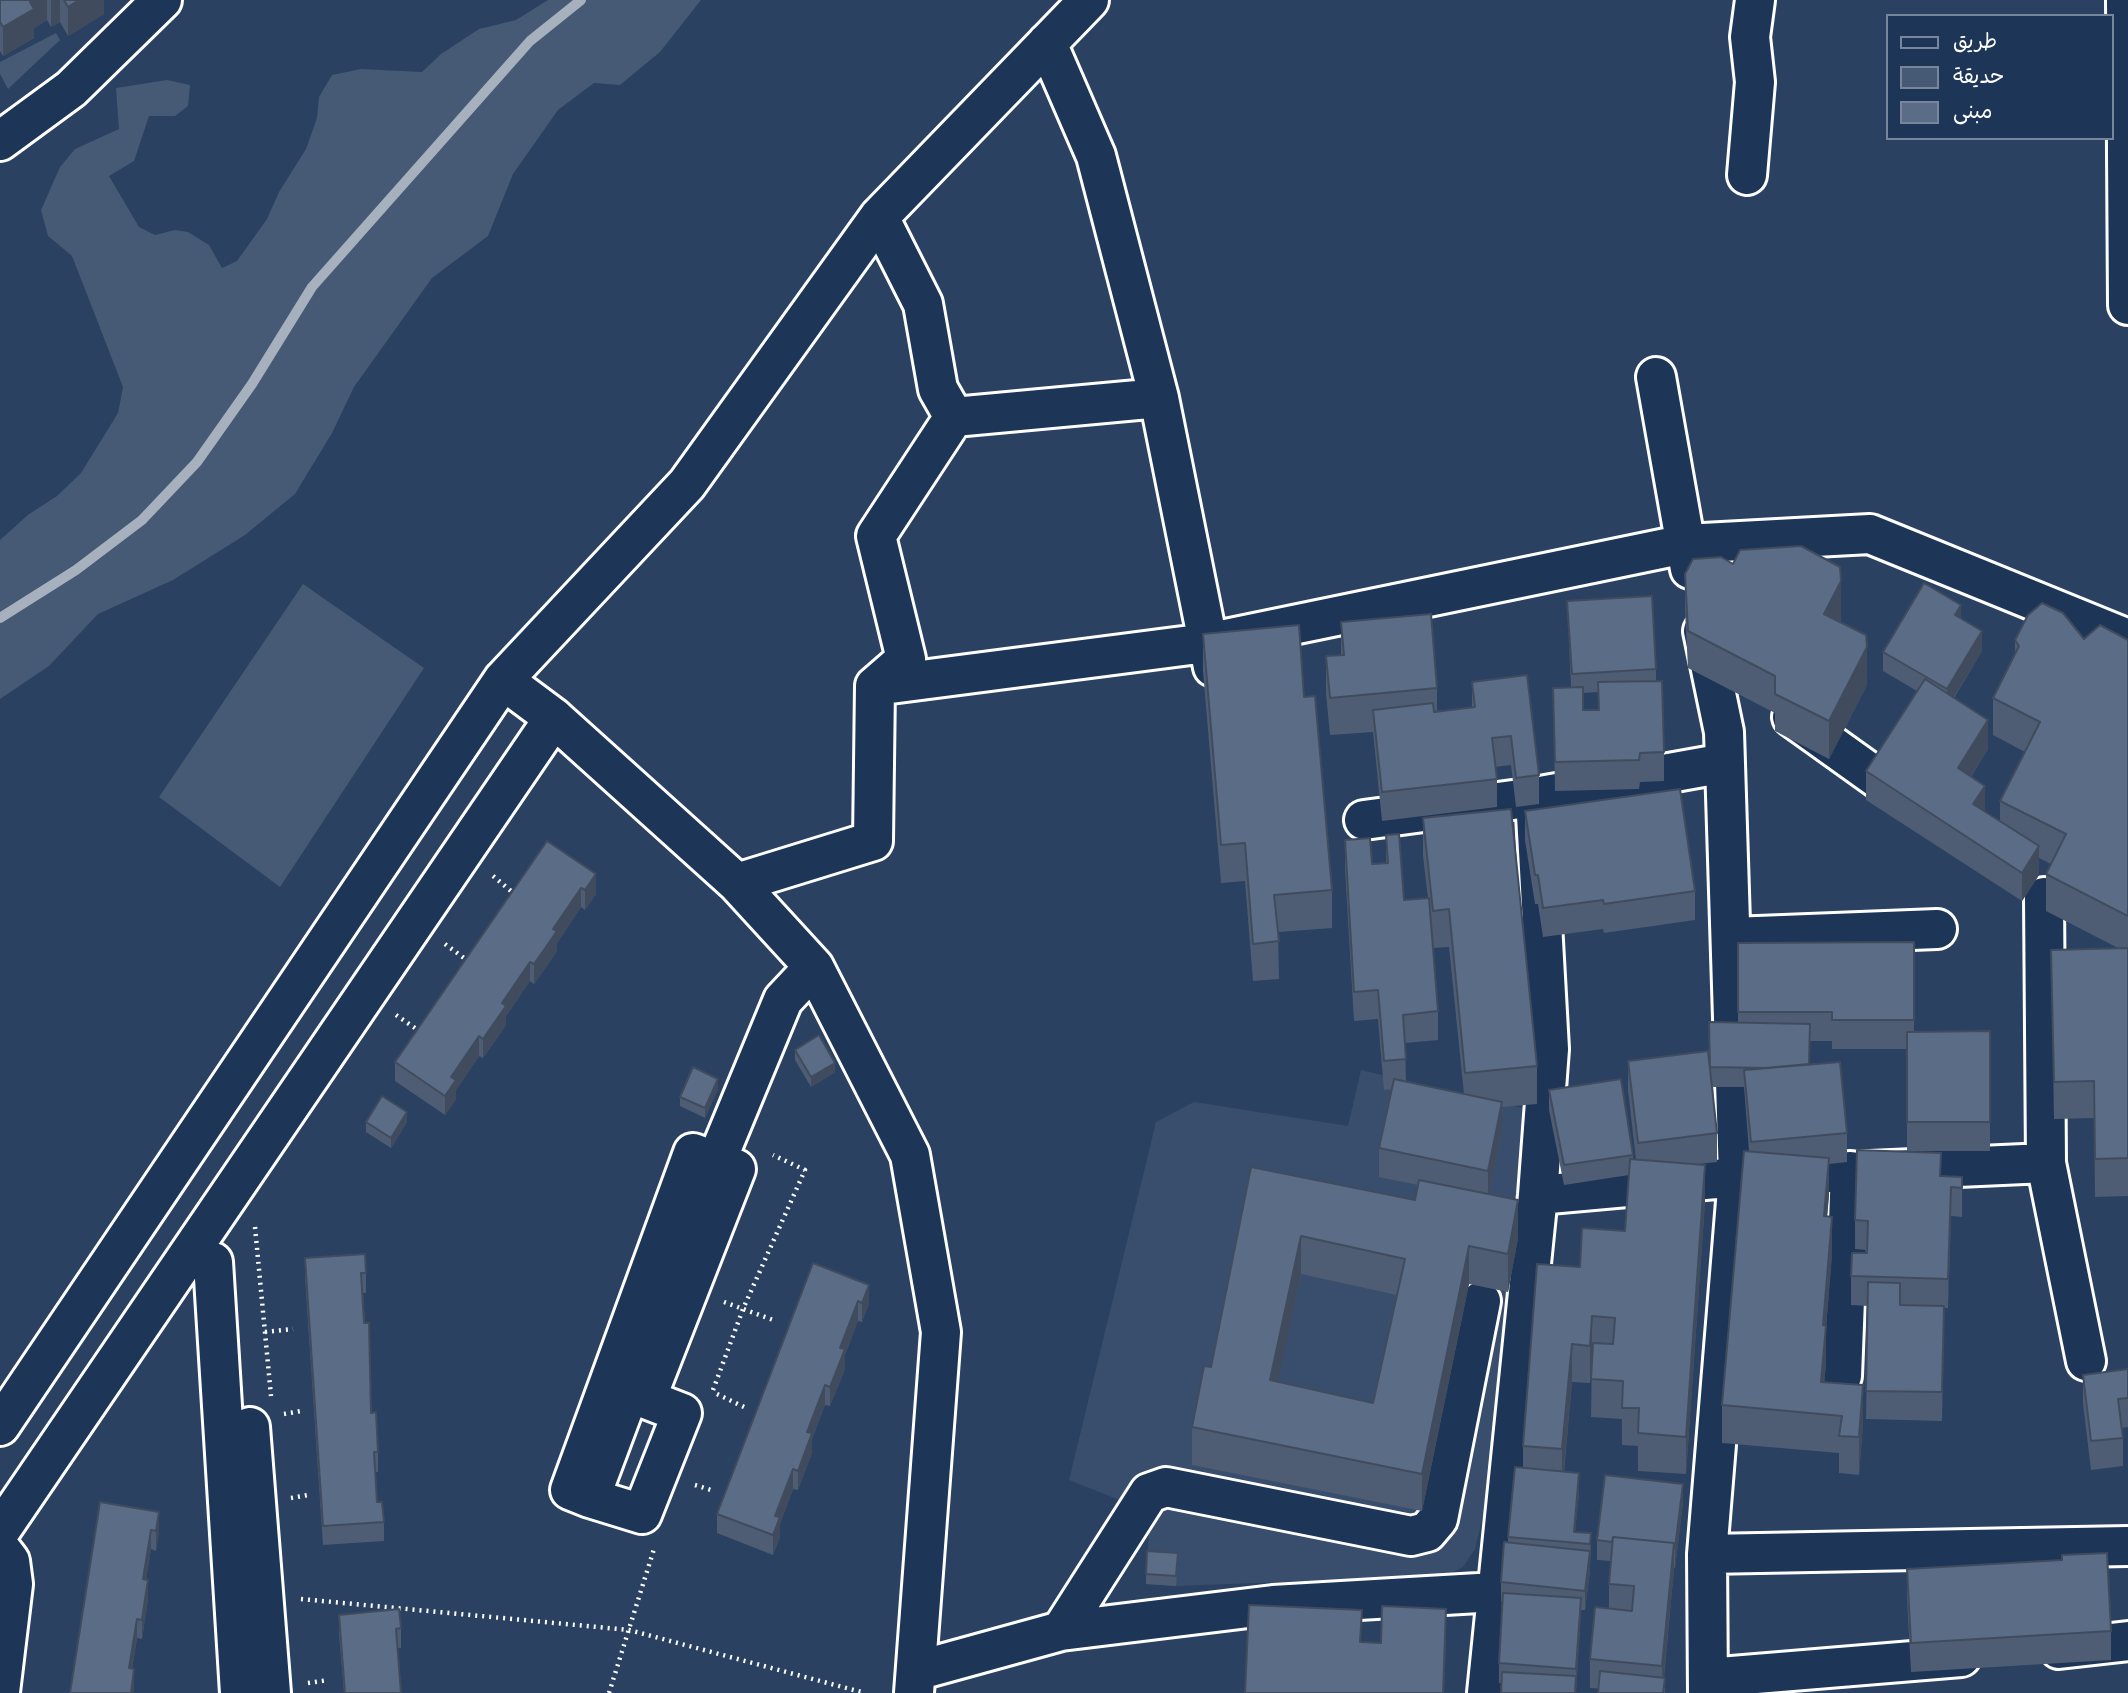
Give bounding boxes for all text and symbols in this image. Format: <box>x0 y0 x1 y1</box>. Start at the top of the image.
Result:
legend <box>1886 14 2114 140</box>
text: طريق <box>1953 26 1997 53</box>
text: حديقة <box>1953 61 2004 88</box>
text: مبنى <box>1953 96 1992 123</box>

